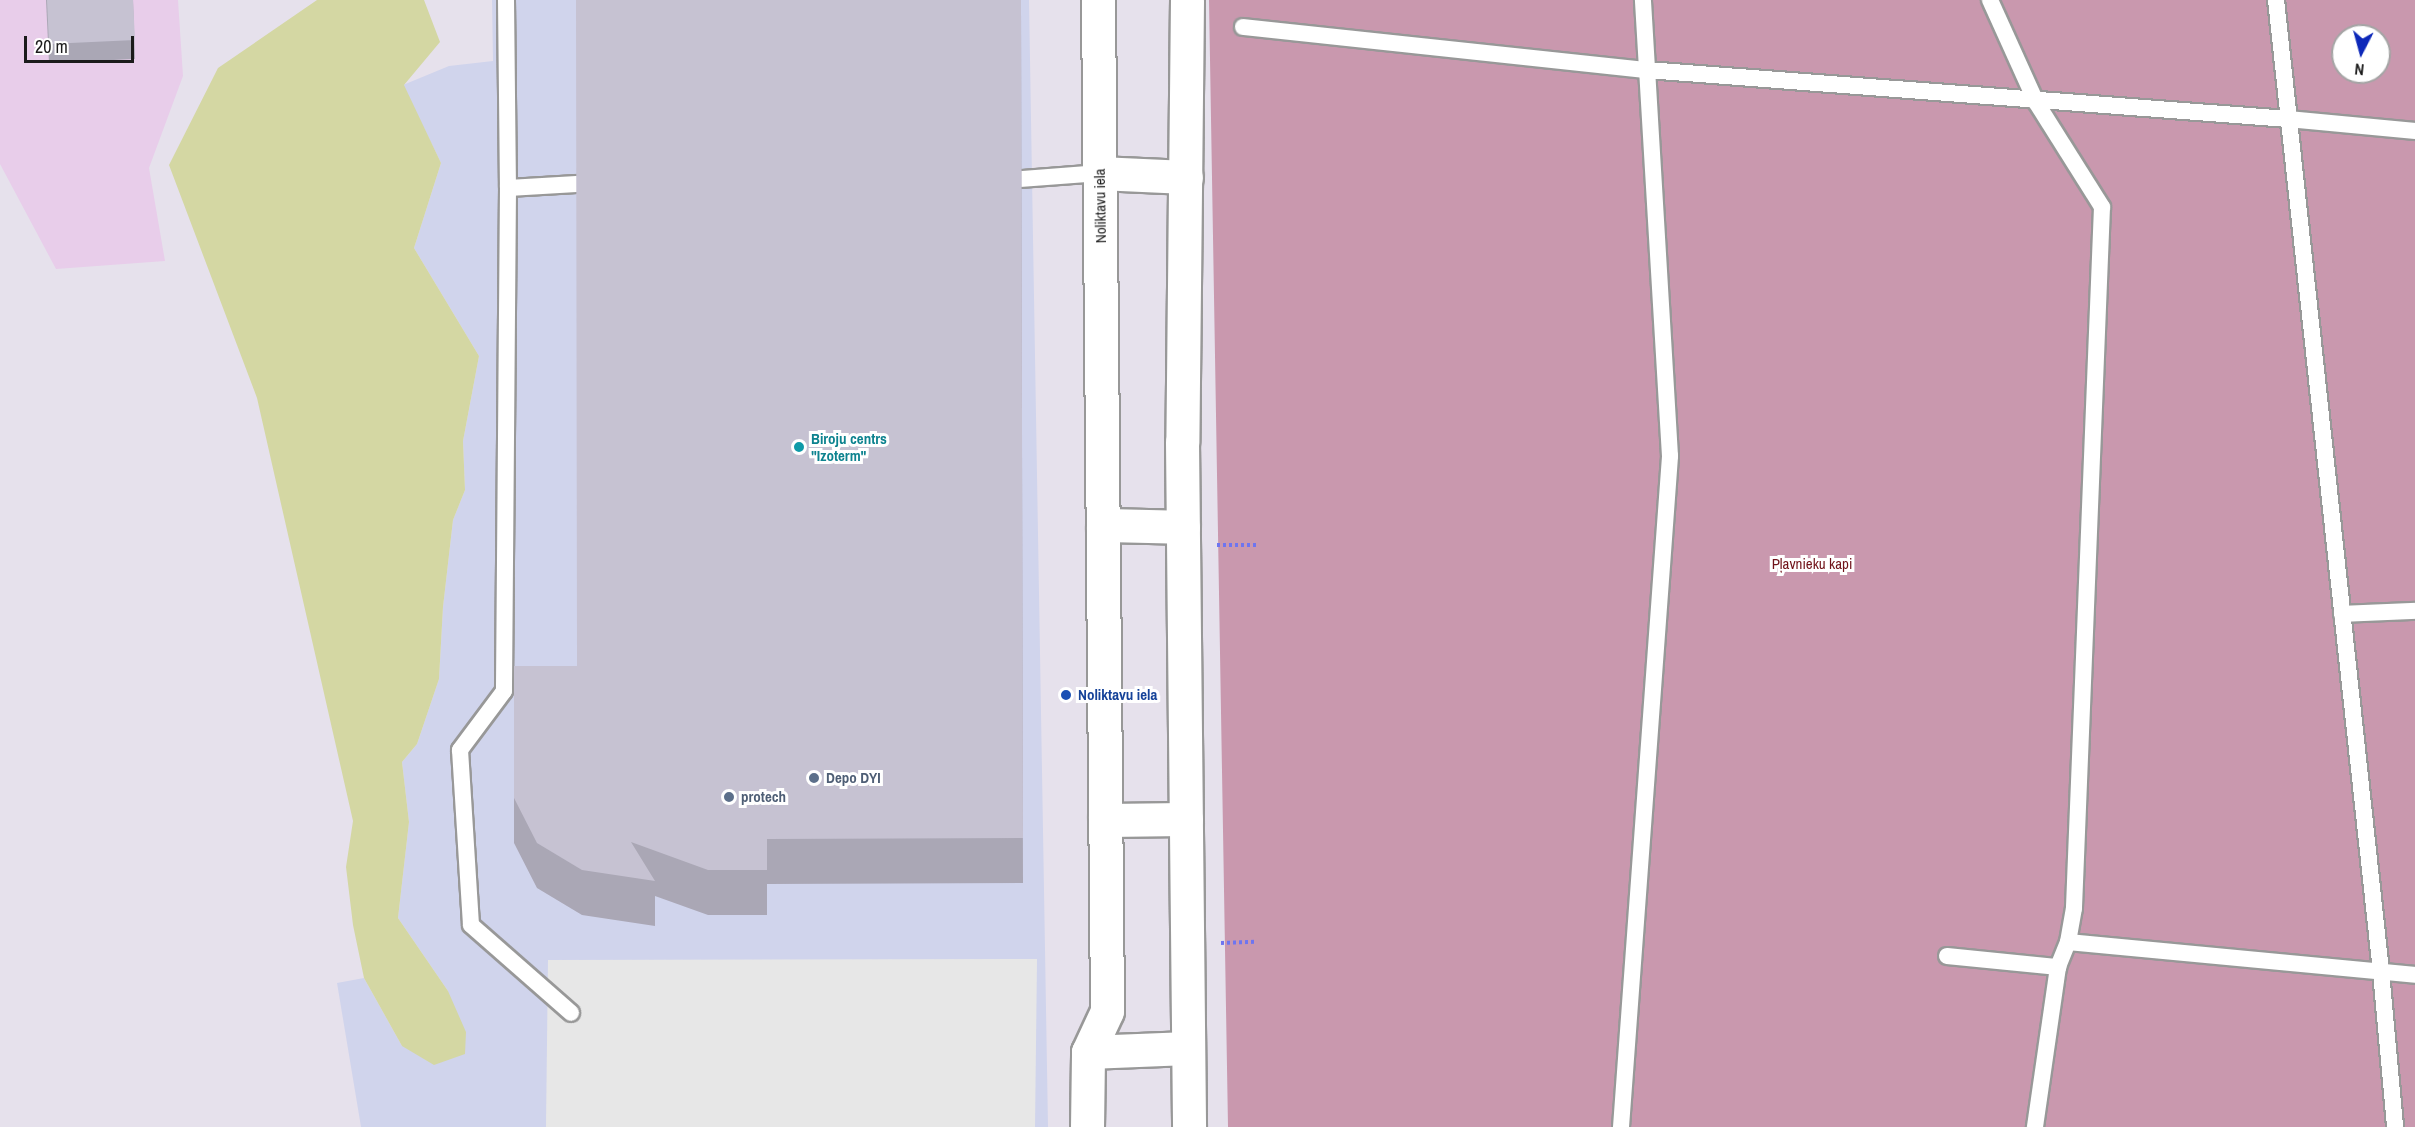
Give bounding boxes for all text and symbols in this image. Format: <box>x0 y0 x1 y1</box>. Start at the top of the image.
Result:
scale bar <box>27 24 136 62</box>
north arrow <box>2331 24 2391 84</box>
text: 20 m <box>35 34 68 59</box>
text: N <box>2353 58 2365 81</box>
street label: Noliktavu iela <box>1090 169 1110 243</box>
place label: Biroju centrs "Izoterm" <box>811 429 887 464</box>
marker: Biroju centrs "Izoterm" <box>792 440 806 454</box>
park label: Pļavnieku kapi <box>1772 555 1852 573</box>
place label: Noliktavu iela <box>1078 686 1157 704</box>
marker: Noliktavu iela <box>1059 688 1073 702</box>
place label: Depo DYI <box>826 769 881 787</box>
marker: Depo DYI <box>807 771 821 785</box>
place label: protech <box>741 788 786 806</box>
marker: protech <box>722 790 736 804</box>

